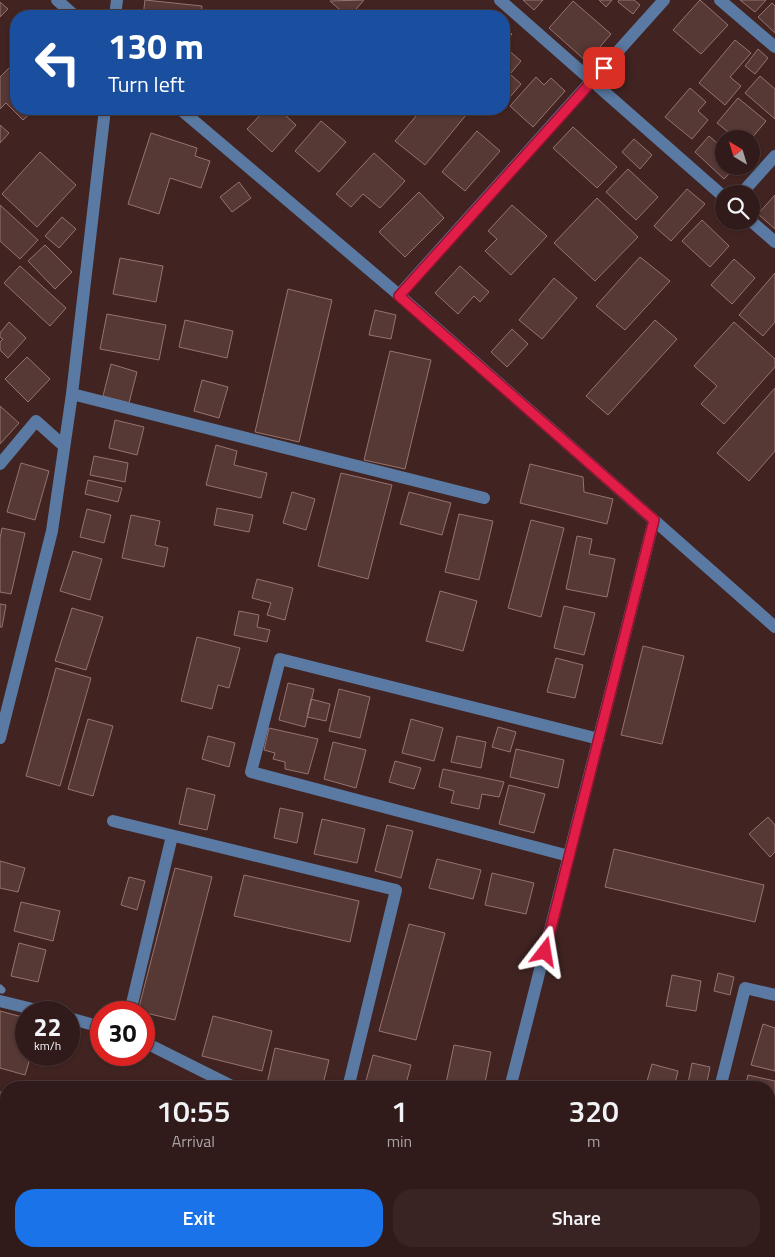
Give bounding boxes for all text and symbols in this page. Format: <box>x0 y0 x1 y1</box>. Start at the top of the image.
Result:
text: 130 m <box>108 19 204 73</box>
icon: left <box>25 30 90 95</box>
pin <box>583 47 625 89</box>
icon: arrive <box>590 54 618 82</box>
text: Turn left <box>108 67 185 101</box>
north arrow <box>715 130 760 175</box>
map controls <box>715 130 760 230</box>
button: search <box>715 185 760 230</box>
position arrow <box>518 925 570 977</box>
speed limit sign: 30 <box>90 1001 155 1066</box>
text: 22 <box>33 1008 62 1046</box>
text: km/h <box>34 1036 61 1055</box>
text: 10:55 <box>156 1088 231 1134</box>
text: 1 <box>391 1088 408 1134</box>
text: 320 <box>568 1088 619 1134</box>
text: Arrival <box>172 1129 215 1153</box>
text: min <box>387 1129 412 1153</box>
text: m <box>587 1129 600 1153</box>
button: Exit <box>15 1189 383 1247</box>
button: Share <box>393 1189 760 1247</box>

